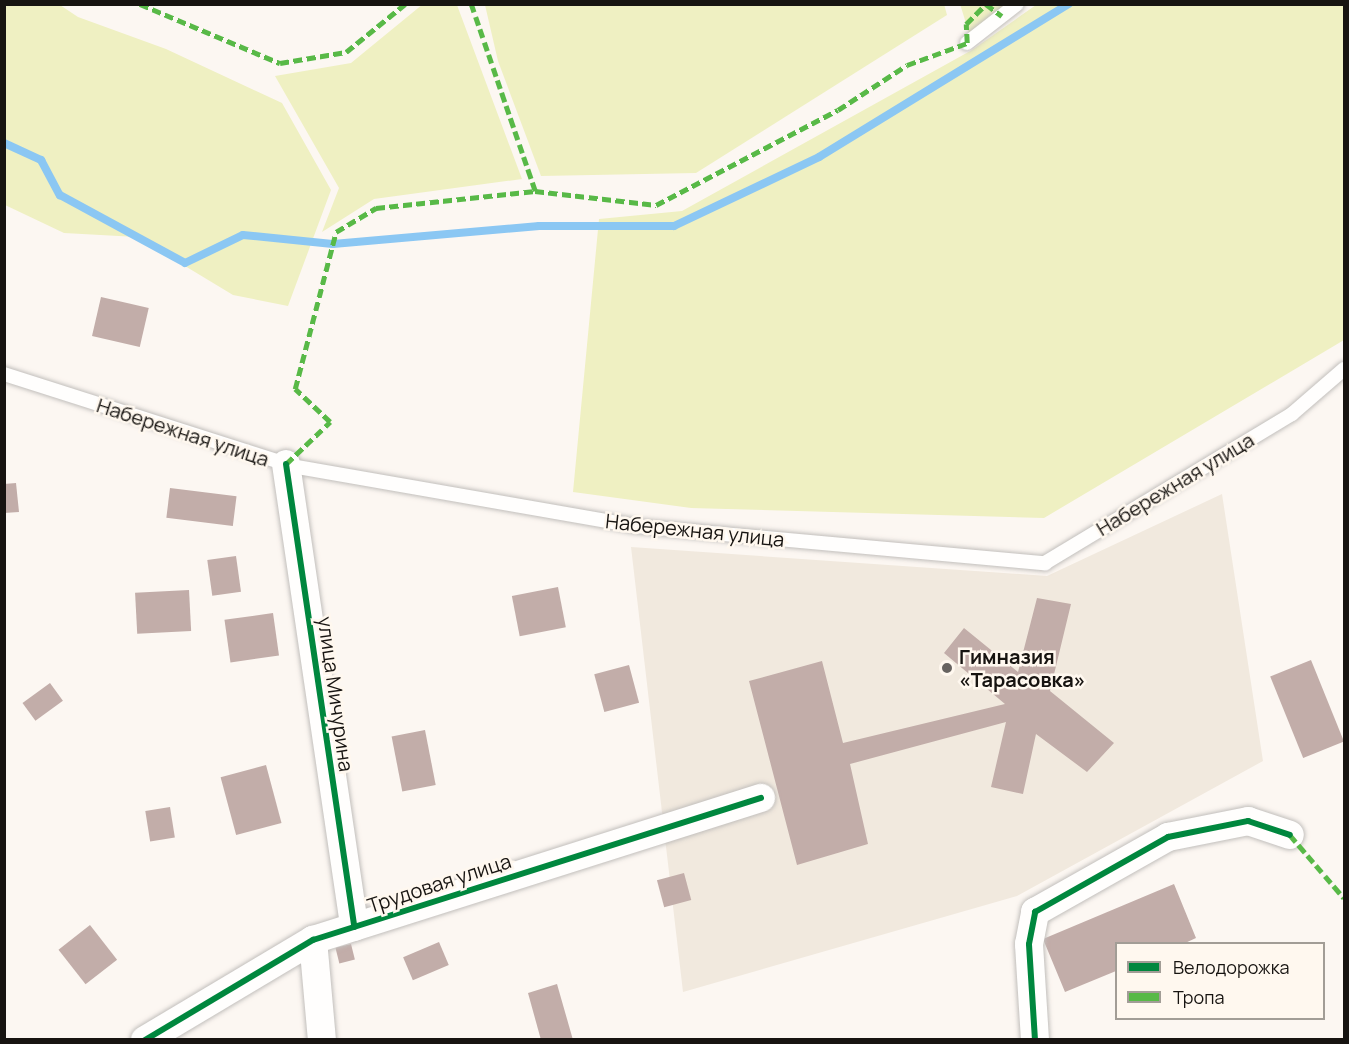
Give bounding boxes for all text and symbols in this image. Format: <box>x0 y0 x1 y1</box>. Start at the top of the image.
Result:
street label: Набережная улица <box>94 393 272 471</box>
street label: Набережная улица <box>1092 427 1258 541</box>
street label: Набережная улица <box>604 509 786 551</box>
street label: улица Мичурина <box>313 615 359 773</box>
place label: Гимназия «Тарасовка» <box>959 644 1086 691</box>
marker: Гимназия «Тарасовка» <box>940 661 954 675</box>
street label: Трудовая улица <box>364 848 514 918</box>
legend <box>1115 942 1325 1020</box>
text: Велодорожка <box>1173 955 1290 979</box>
text: Тропа <box>1173 985 1224 1009</box>

